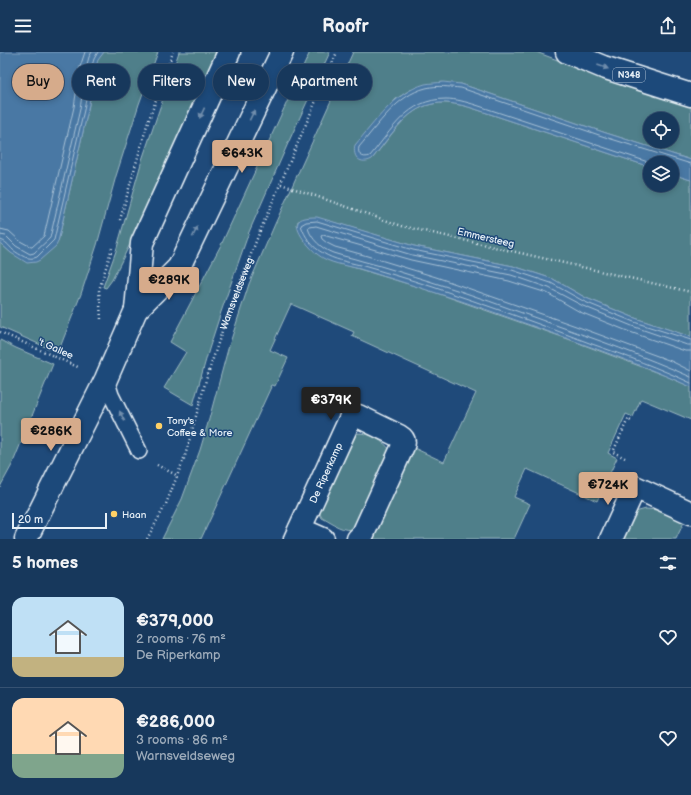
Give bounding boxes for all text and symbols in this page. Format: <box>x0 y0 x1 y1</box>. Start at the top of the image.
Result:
icon: menu <box>12 15 34 37</box>
icon: share <box>657 15 679 37</box>
text: Roofr <box>322 16 369 37</box>
chip: Buy <box>12 64 64 100</box>
chip: Rent <box>72 64 130 100</box>
chip: Filters <box>138 64 205 100</box>
chip: New <box>213 64 269 100</box>
chip: Apartment <box>277 64 372 100</box>
one-way arrow <box>598 64 610 70</box>
road number: N348 <box>613 68 645 82</box>
one-way arrow <box>198 107 205 119</box>
one-way arrow <box>249 109 255 121</box>
map controls <box>643 112 679 192</box>
button: locate <box>643 112 679 148</box>
pin: €643K <box>214 140 270 174</box>
text: €643K <box>221 145 263 161</box>
button: layers <box>643 156 679 192</box>
one-way arrow <box>192 226 198 238</box>
street label: Emmersteeg <box>456 226 516 250</box>
street label: Warnsveldseweg <box>218 256 256 331</box>
pin: €289K <box>141 267 197 301</box>
text: €289K <box>148 272 190 288</box>
street label: 't Gallee <box>36 336 75 362</box>
pin: €379K <box>303 387 359 421</box>
text: €379K <box>310 392 352 408</box>
one-way arrow <box>119 411 125 422</box>
place label: Tony's Coffee & More <box>167 415 232 439</box>
pin: €286K <box>23 418 79 452</box>
marker: Tony's Coffee & More <box>154 421 164 431</box>
text: €286K <box>30 423 72 439</box>
street label: De Riperkamp <box>307 441 345 505</box>
pin: €724K <box>580 472 636 506</box>
text: €724K <box>588 477 628 493</box>
marker: Haan <box>109 509 119 519</box>
place label: Haan <box>122 509 147 521</box>
scale bar <box>12 511 107 530</box>
text: 20 m <box>18 513 43 526</box>
icon: filters <box>657 552 679 574</box>
text: 5 homes <box>12 553 78 573</box>
text: €379,000 <box>136 611 214 631</box>
icon: home <box>44 613 92 661</box>
icon: heart <box>657 626 679 648</box>
text: 2 rooms · 76 m² <box>136 631 226 647</box>
text: De Riperkamp <box>136 647 221 663</box>
text: €286,000 <box>136 712 215 732</box>
icon: home <box>44 714 92 762</box>
icon: heart <box>657 727 679 749</box>
text: 3 rooms · 86 m² <box>136 732 228 748</box>
text: Warnsveldseweg <box>136 748 235 764</box>

